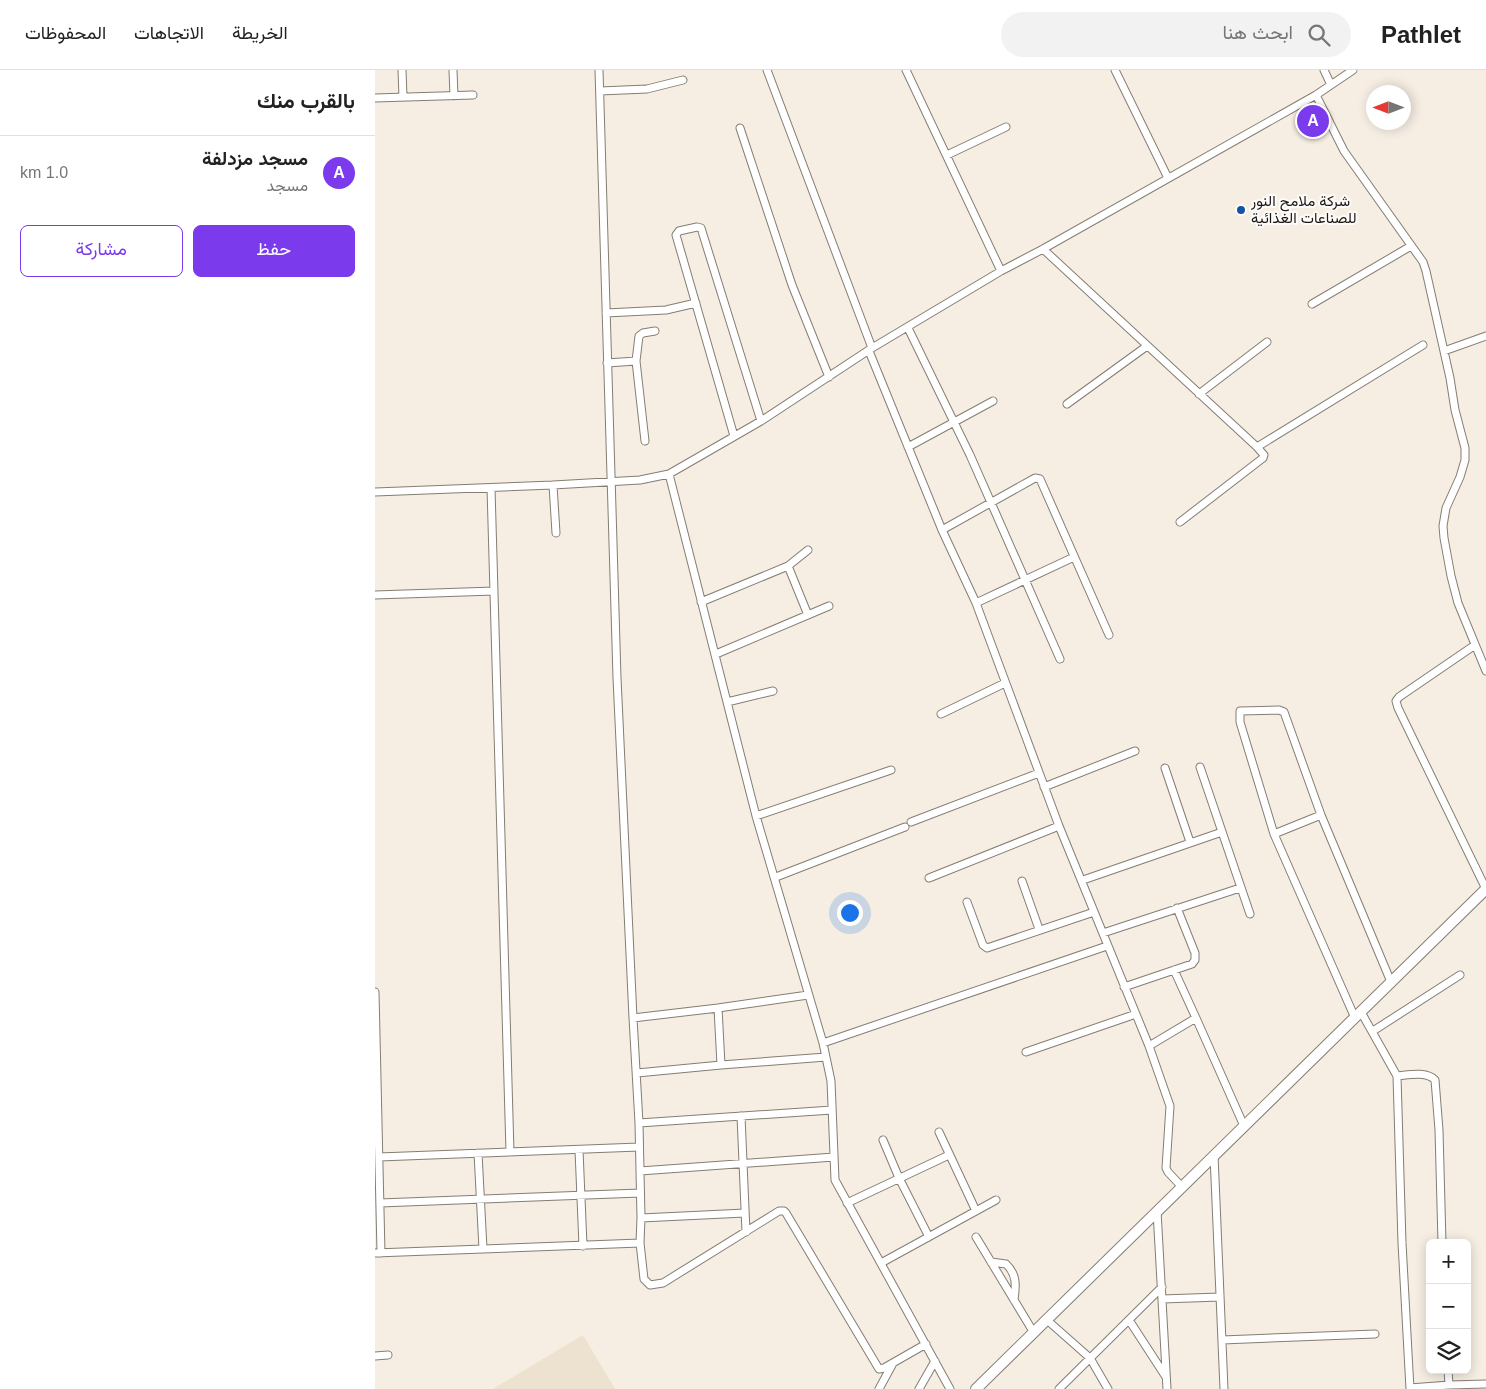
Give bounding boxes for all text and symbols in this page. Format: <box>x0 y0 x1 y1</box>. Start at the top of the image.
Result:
search box <box>1001 12 1351 57</box>
icon: search <box>1305 21 1333 49</box>
text: Pathlet <box>1381 21 1461 48</box>
text: ابحث هنا <box>1223 22 1293 43</box>
text: المحفوظات <box>25 23 106 43</box>
text: الاتجاهات <box>134 23 204 43</box>
text: الخريطة <box>232 23 288 43</box>
north arrow <box>1366 85 1411 130</box>
text: بالقرب منك <box>257 89 355 112</box>
pin: A <box>1297 102 1329 140</box>
text: مسجد مزدلفة <box>202 148 308 169</box>
text: 1.0 km <box>20 164 68 181</box>
text: A <box>333 164 345 181</box>
text: مسجد <box>267 177 308 194</box>
place label: شركة ملامح النور للصناعات الغذائية <box>1250 192 1357 227</box>
marker: شركة ملامح النور للصناعات الغذائية <box>1235 204 1247 216</box>
button: مشاركة <box>20 225 183 277</box>
button: حفظ <box>193 225 355 277</box>
your location <box>837 900 863 926</box>
map controls <box>1426 1239 1471 1374</box>
button: + <box>1426 1239 1471 1284</box>
button: − <box>1426 1284 1471 1329</box>
button: layers <box>1426 1329 1471 1374</box>

